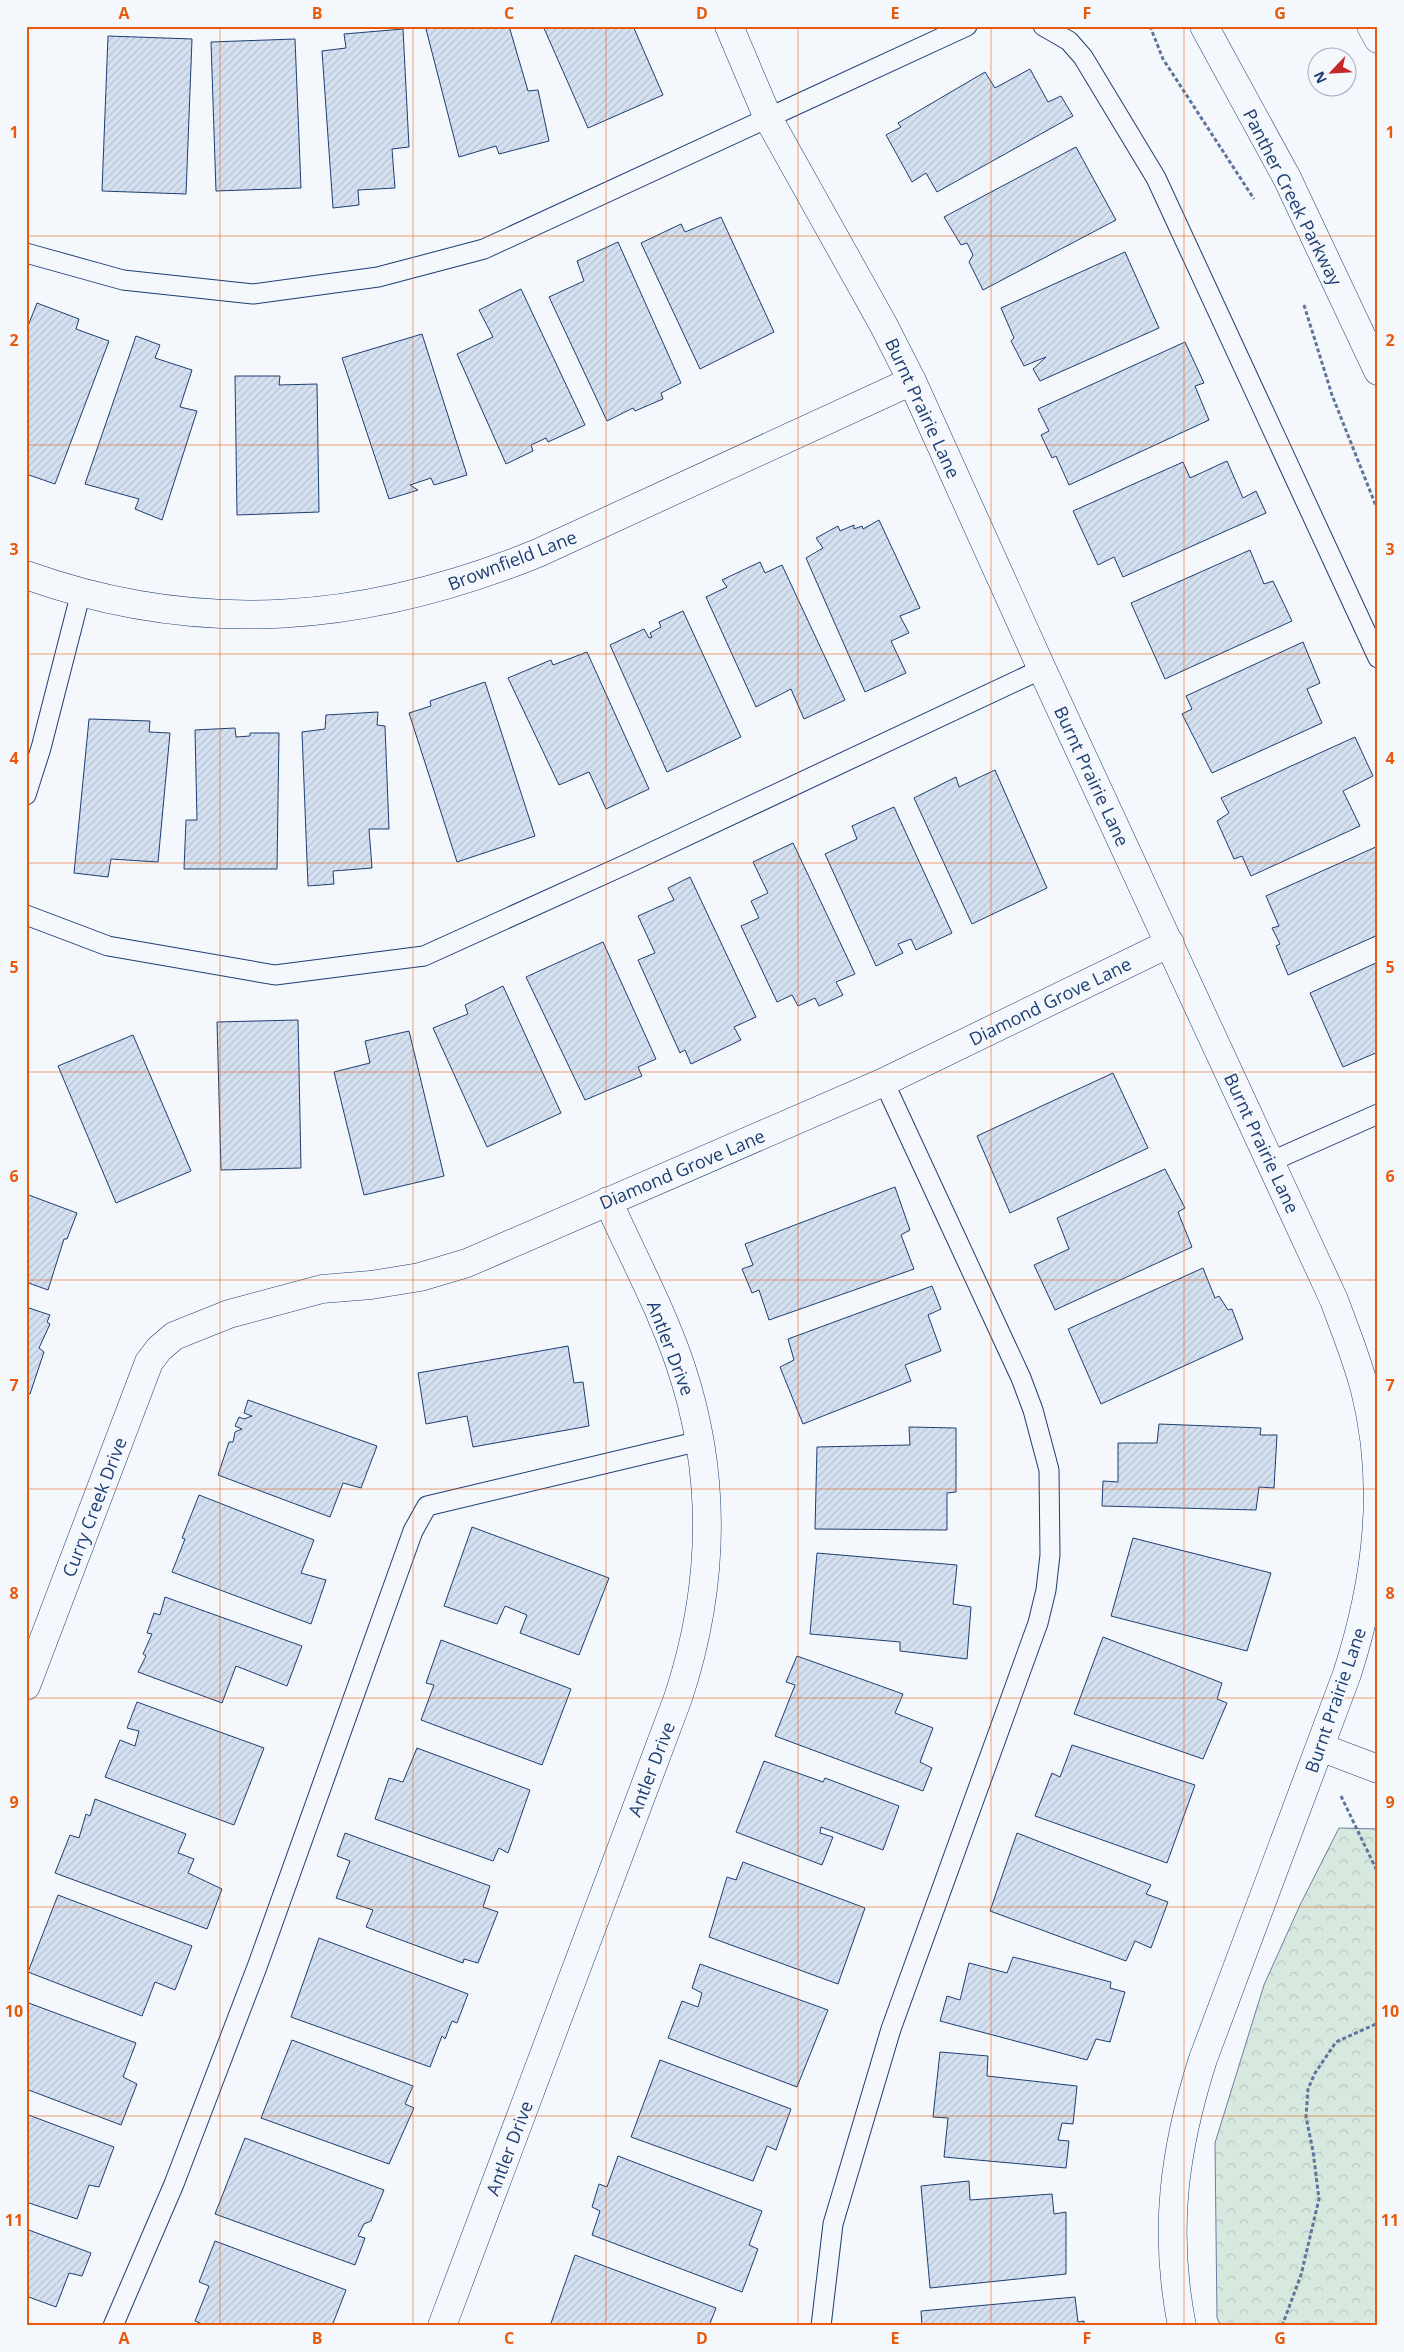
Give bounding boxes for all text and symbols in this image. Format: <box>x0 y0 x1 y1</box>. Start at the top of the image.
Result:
text: A <box>118 2 130 24</box>
text: B <box>312 2 322 24</box>
text: C <box>504 2 514 24</box>
text: D <box>696 2 708 24</box>
text: E <box>891 2 900 24</box>
text: F <box>1083 2 1091 24</box>
text: G <box>1274 2 1286 24</box>
north arrow <box>1306 48 1356 98</box>
text: N <box>1309 69 1331 87</box>
street label: Panther Creek Parkway <box>1238 105 1348 290</box>
text: 1 <box>9 121 19 143</box>
text: 1 <box>1385 121 1395 143</box>
text: 2 <box>9 329 19 351</box>
text: 2 <box>1385 329 1395 351</box>
street label: Burnt Prairie Lane <box>880 334 966 482</box>
street label: Brownfield Lane <box>444 524 580 596</box>
text: 3 <box>9 538 19 560</box>
text: 3 <box>1385 538 1395 560</box>
street label: Burnt Prairie Lane <box>1049 702 1135 850</box>
text: 4 <box>9 747 19 769</box>
text: 4 <box>1385 747 1395 769</box>
street label: Diamond Grove Lane <box>965 951 1135 1051</box>
text: 5 <box>9 956 19 978</box>
text: 5 <box>1385 956 1395 978</box>
street label: Burnt Prairie Lane <box>1219 1069 1305 1217</box>
street label: Diamond Grove Lane <box>596 1123 768 1215</box>
text: 6 <box>9 1165 19 1187</box>
text: 6 <box>1385 1165 1395 1187</box>
street label: Antler Drive <box>642 1297 700 1399</box>
text: 7 <box>9 1374 19 1396</box>
text: 7 <box>1385 1374 1395 1396</box>
street label: Curry Creek Drive <box>56 1434 132 1580</box>
text: 8 <box>9 1582 19 1604</box>
text: 8 <box>1385 1582 1395 1604</box>
street label: Burnt Prairie Lane <box>1299 1624 1371 1776</box>
street label: Antler Drive <box>622 1718 680 1820</box>
text: 9 <box>9 1791 19 1813</box>
text: 9 <box>1385 1791 1395 1813</box>
text: 10 <box>5 2000 23 2022</box>
text: 10 <box>1381 2000 1399 2022</box>
street label: Antler Drive <box>480 2097 538 2199</box>
text: 11 <box>5 2209 23 2231</box>
text: 11 <box>1381 2209 1399 2231</box>
text: A <box>118 2327 130 2349</box>
text: B <box>312 2327 322 2349</box>
text: C <box>504 2327 514 2349</box>
text: D <box>696 2327 708 2349</box>
text: E <box>891 2327 900 2349</box>
text: F <box>1083 2327 1091 2349</box>
text: G <box>1274 2327 1286 2349</box>

